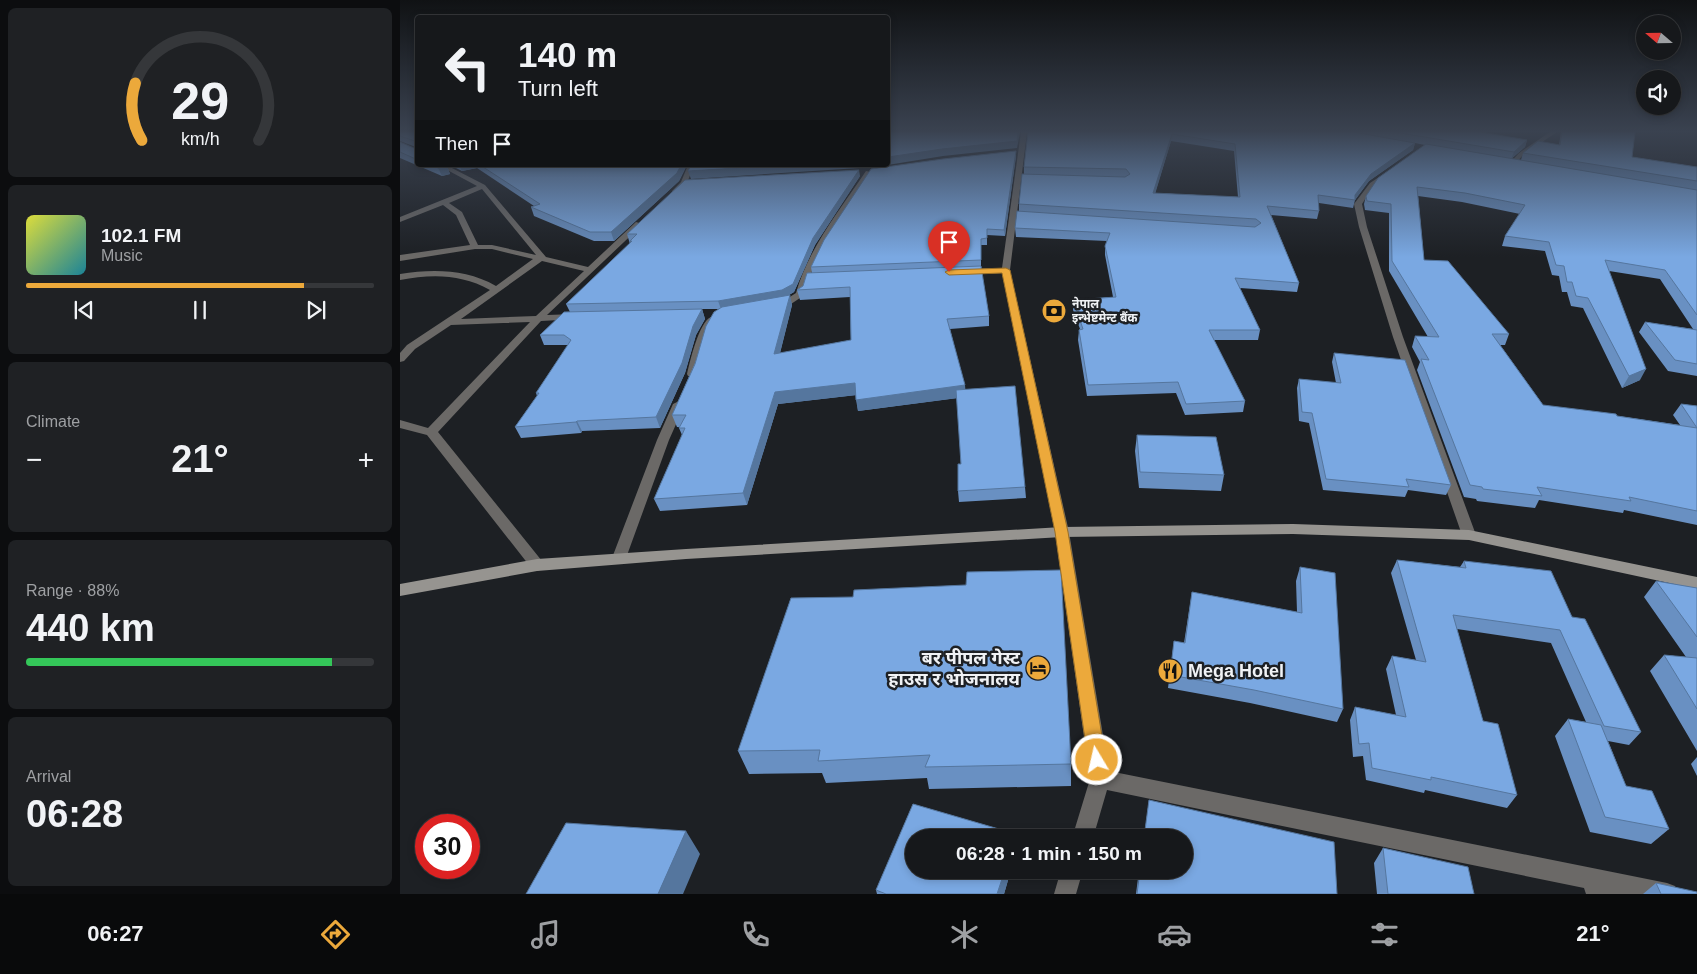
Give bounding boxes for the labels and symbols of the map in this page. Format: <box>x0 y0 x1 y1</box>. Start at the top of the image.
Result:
north arrow <box>1636 15 1681 60</box>
pin <box>928 221 970 272</box>
place label: नेपाल इन्भेष्टमेन्ट बैंक <box>1072 296 1139 325</box>
bank icon: नेपाल इन्भेष्टमेन्ट बैंक <box>1041 298 1067 324</box>
place label: बर पीपल गेस्ट हाउस र भोजनालय <box>888 648 1021 689</box>
hotel icon: बर पीपल गेस्ट हाउस र भोजनालय <box>1025 655 1051 681</box>
restaurant icon: Mega Hotel <box>1157 658 1183 684</box>
place label: Mega Hotel <box>1188 661 1284 681</box>
position arrow <box>1070 733 1122 785</box>
speed limit sign: 30 <box>415 814 480 879</box>

